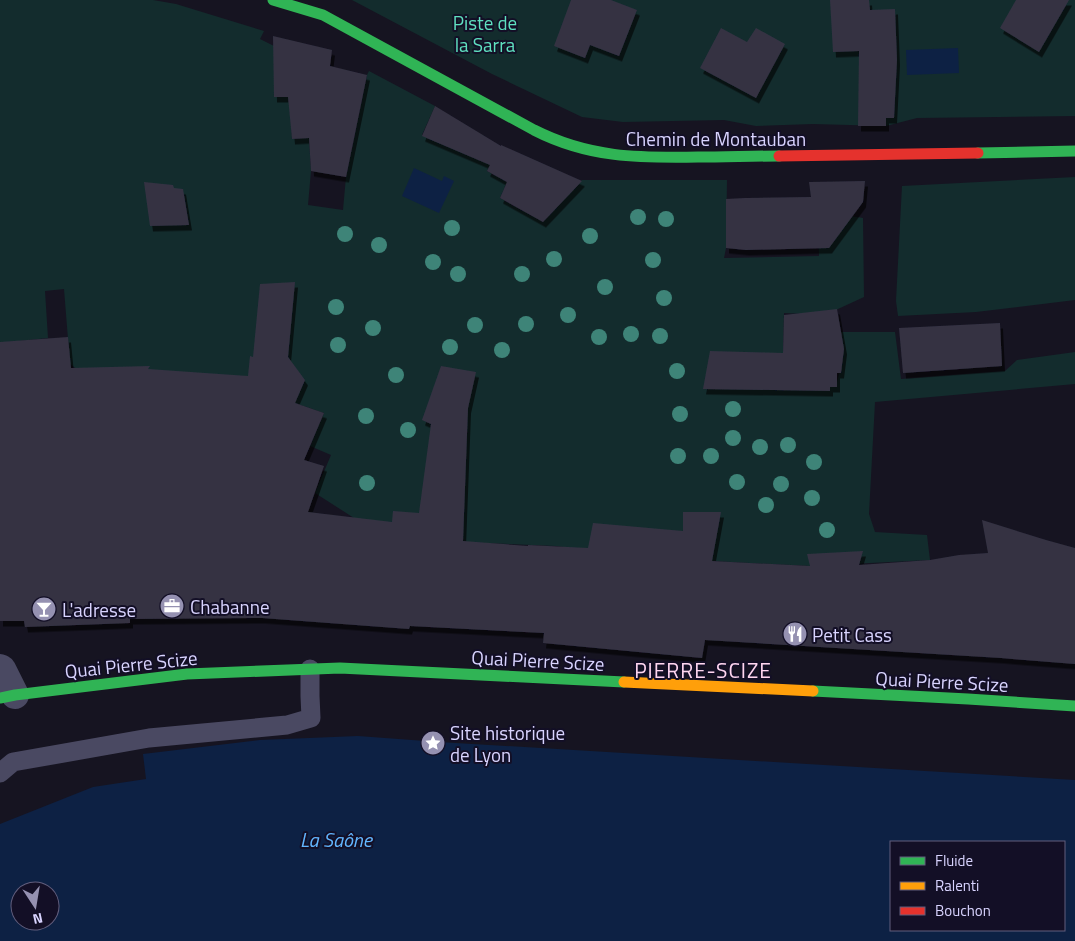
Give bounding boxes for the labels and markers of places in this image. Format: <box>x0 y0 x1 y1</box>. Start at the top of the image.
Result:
place label: Chabanne <box>190 592 270 621</box>
office icon: Chabanne <box>159 593 185 619</box>
place label: L'adresse <box>62 595 136 624</box>
bar icon: L'adresse <box>31 596 57 622</box>
place label: Petit Cass <box>812 620 892 649</box>
restaurant icon: Petit Cass <box>782 621 808 647</box>
place label: Site historique de Lyon <box>450 718 565 769</box>
place icon: Site historique de Lyon <box>420 730 446 756</box>

